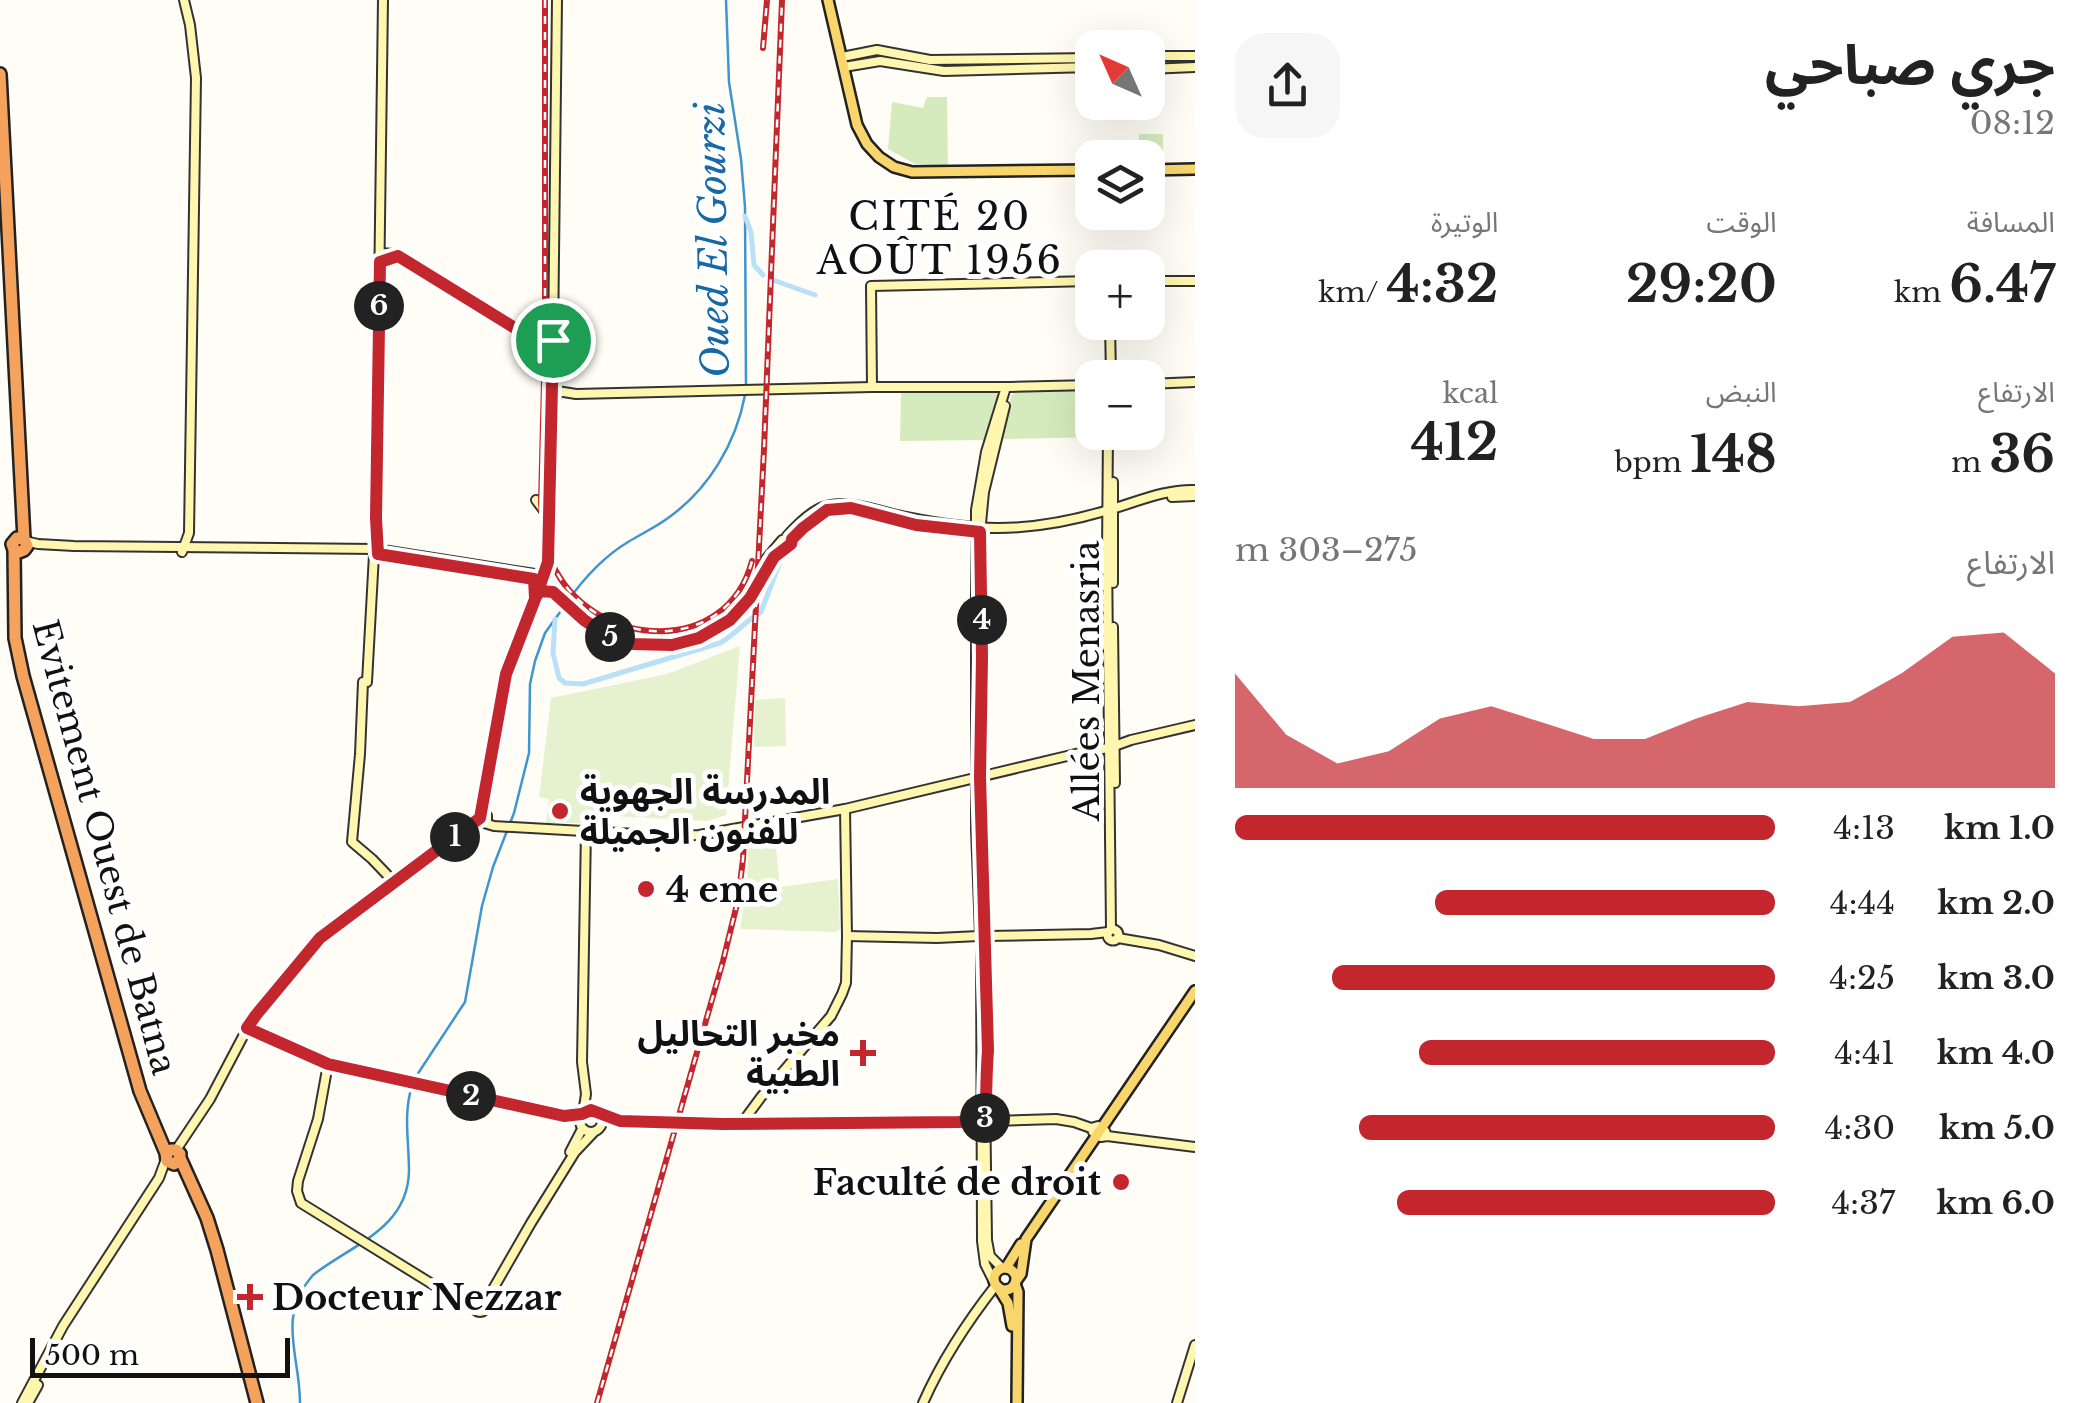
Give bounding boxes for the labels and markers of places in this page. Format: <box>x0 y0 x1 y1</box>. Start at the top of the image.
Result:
pin: 6 <box>354 281 404 331</box>
pin <box>511 298 596 383</box>
pin: 4 <box>957 595 1007 645</box>
pin: 5 <box>585 612 635 662</box>
place label: المدرسة الجهوية للفنون الجميلة <box>580 770 830 853</box>
marker: المدرسة الجهوية للفنون الجميلة <box>549 800 571 822</box>
pin: 1 <box>430 812 480 862</box>
place label: 4 eme <box>666 868 778 911</box>
marker: 4 eme <box>635 878 657 900</box>
place label: مخبر التحاليل الطبية <box>638 1012 840 1095</box>
marker: مخبر التحاليل الطبية <box>850 1040 876 1066</box>
pin: 2 <box>446 1071 496 1121</box>
pin: 3 <box>960 1093 1010 1143</box>
place label: Faculté de droit <box>813 1161 1102 1204</box>
marker: Faculté de droit <box>1110 1171 1132 1193</box>
place label: Docteur Nezzar <box>272 1276 562 1319</box>
marker: Docteur Nezzar <box>237 1284 263 1310</box>

